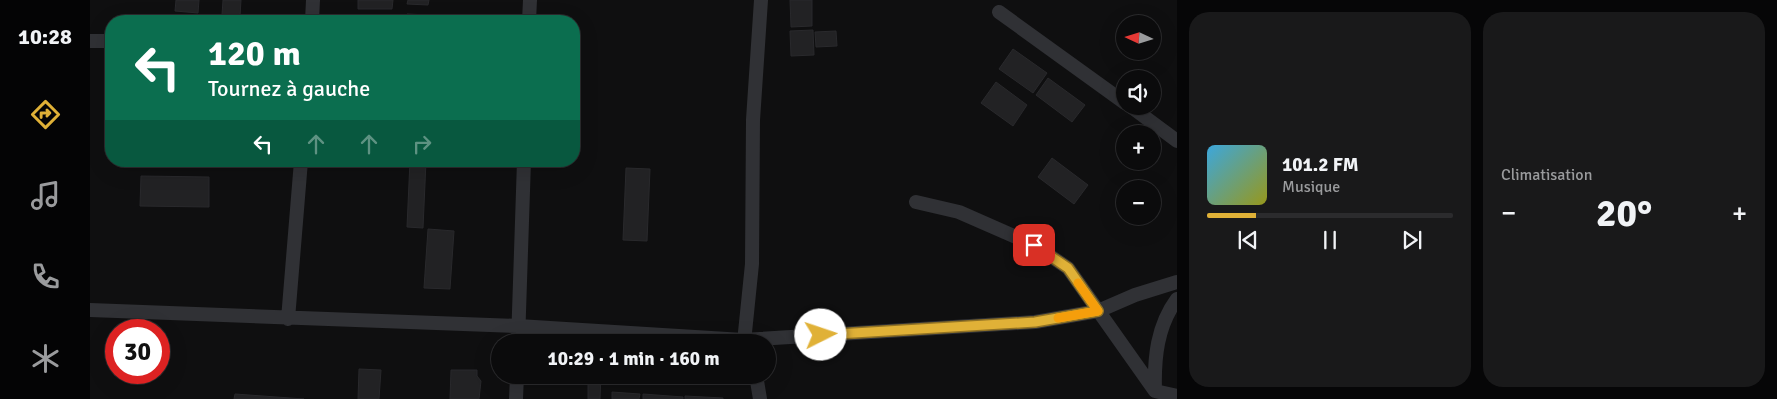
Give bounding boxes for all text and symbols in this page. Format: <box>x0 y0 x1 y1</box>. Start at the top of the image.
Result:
north arrow <box>1116 15 1161 60</box>
map controls <box>1116 15 1161 225</box>
text: 10:28 <box>18 23 72 50</box>
text: 120 m <box>208 32 301 75</box>
icon: left <box>125 35 190 100</box>
button: sound <box>1116 70 1161 115</box>
text: Tournez à gauche <box>208 75 370 102</box>
icon: directions <box>28 97 63 132</box>
button: + <box>1116 125 1161 170</box>
icon: left <box>249 130 277 158</box>
icon: ahead <box>302 130 330 158</box>
icon: ahead <box>355 130 383 158</box>
icon: right <box>408 130 436 158</box>
text: 101.2 FM <box>1282 153 1359 177</box>
text: Climatisation <box>1501 165 1592 185</box>
text: Musique <box>1282 177 1340 197</box>
icon: music <box>28 178 63 213</box>
button: − <box>1116 180 1161 225</box>
text: 20° <box>1596 190 1652 237</box>
text: − <box>1501 196 1516 230</box>
text: + <box>1732 196 1747 230</box>
pin <box>1013 224 1055 266</box>
icon: previous <box>1234 226 1262 254</box>
icon: pause <box>1316 226 1344 254</box>
icon: next <box>1398 226 1426 254</box>
icon: arrive <box>1020 231 1048 259</box>
icon: phone <box>28 259 63 294</box>
position arrow <box>794 308 846 360</box>
speed limit sign: 30 <box>105 319 170 384</box>
icon: climate <box>28 341 63 376</box>
text: 10:29 · 1 min · 160 m <box>547 347 720 371</box>

